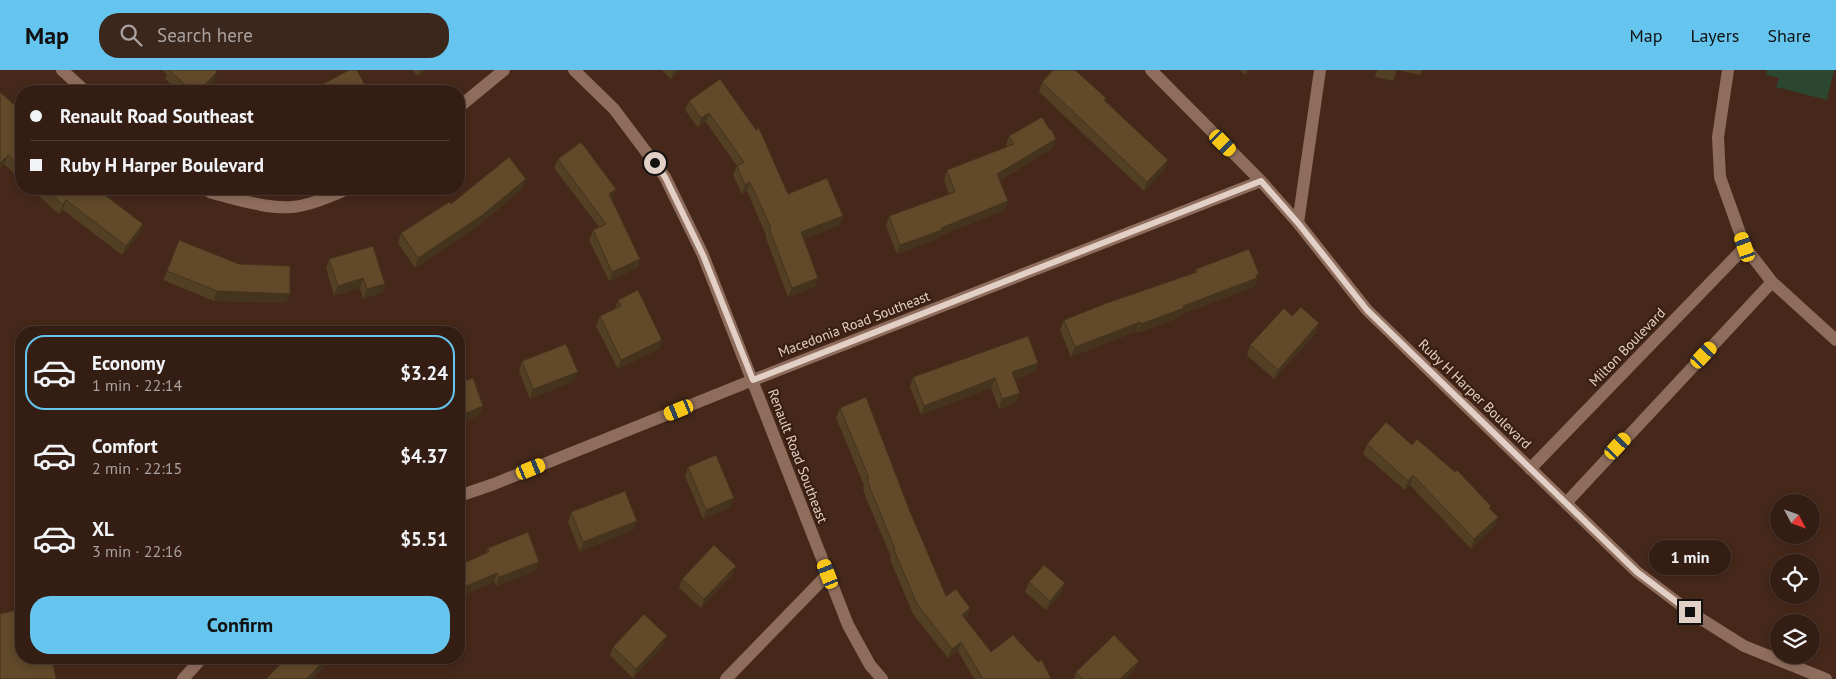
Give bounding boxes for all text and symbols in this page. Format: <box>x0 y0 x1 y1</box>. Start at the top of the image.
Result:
search box <box>99 13 449 58</box>
text: Map <box>25 20 69 51</box>
icon: search <box>117 21 145 49</box>
text: Search here <box>157 23 253 47</box>
text: Map <box>1630 24 1662 47</box>
text: Layers <box>1690 24 1739 47</box>
text: Share <box>1767 24 1811 47</box>
text: Renault Road Southeast <box>60 104 254 128</box>
car <box>1207 127 1238 159</box>
route start <box>644 152 666 174</box>
text: Ruby H Harper Boulevard <box>60 153 264 177</box>
car <box>1733 230 1756 264</box>
street label: Macedonia Road Southeast <box>776 287 933 361</box>
street label: Milton Boulevard <box>1585 304 1669 390</box>
street label: Ruby H Harper Boulevard <box>1415 335 1535 453</box>
car <box>1688 339 1719 371</box>
icon: car <box>32 350 77 395</box>
text: Economy <box>92 351 165 375</box>
text: $3.24 <box>400 361 448 385</box>
text: 1 min · 22:14 <box>92 375 182 395</box>
street label: Renault Road Southeast <box>764 386 832 526</box>
car <box>662 397 695 423</box>
car <box>1602 430 1633 462</box>
icon: car <box>32 433 77 478</box>
text: Comfort <box>92 434 158 458</box>
text: $4.37 <box>400 444 448 468</box>
car <box>514 456 547 482</box>
text: 2 min · 22:15 <box>92 458 182 478</box>
north arrow <box>1770 494 1820 544</box>
map controls <box>1770 494 1820 664</box>
icon: car <box>32 516 77 561</box>
text: XL <box>92 517 114 541</box>
text: $5.51 <box>400 527 448 551</box>
callout: 1 min <box>1649 540 1731 574</box>
text: 3 min · 22:16 <box>92 541 182 561</box>
text: 1 min <box>1670 547 1710 567</box>
button: locate <box>1770 554 1820 604</box>
car <box>815 557 840 591</box>
button: Confirm <box>30 596 450 654</box>
route end <box>1679 601 1701 623</box>
button: layers <box>1770 614 1820 664</box>

